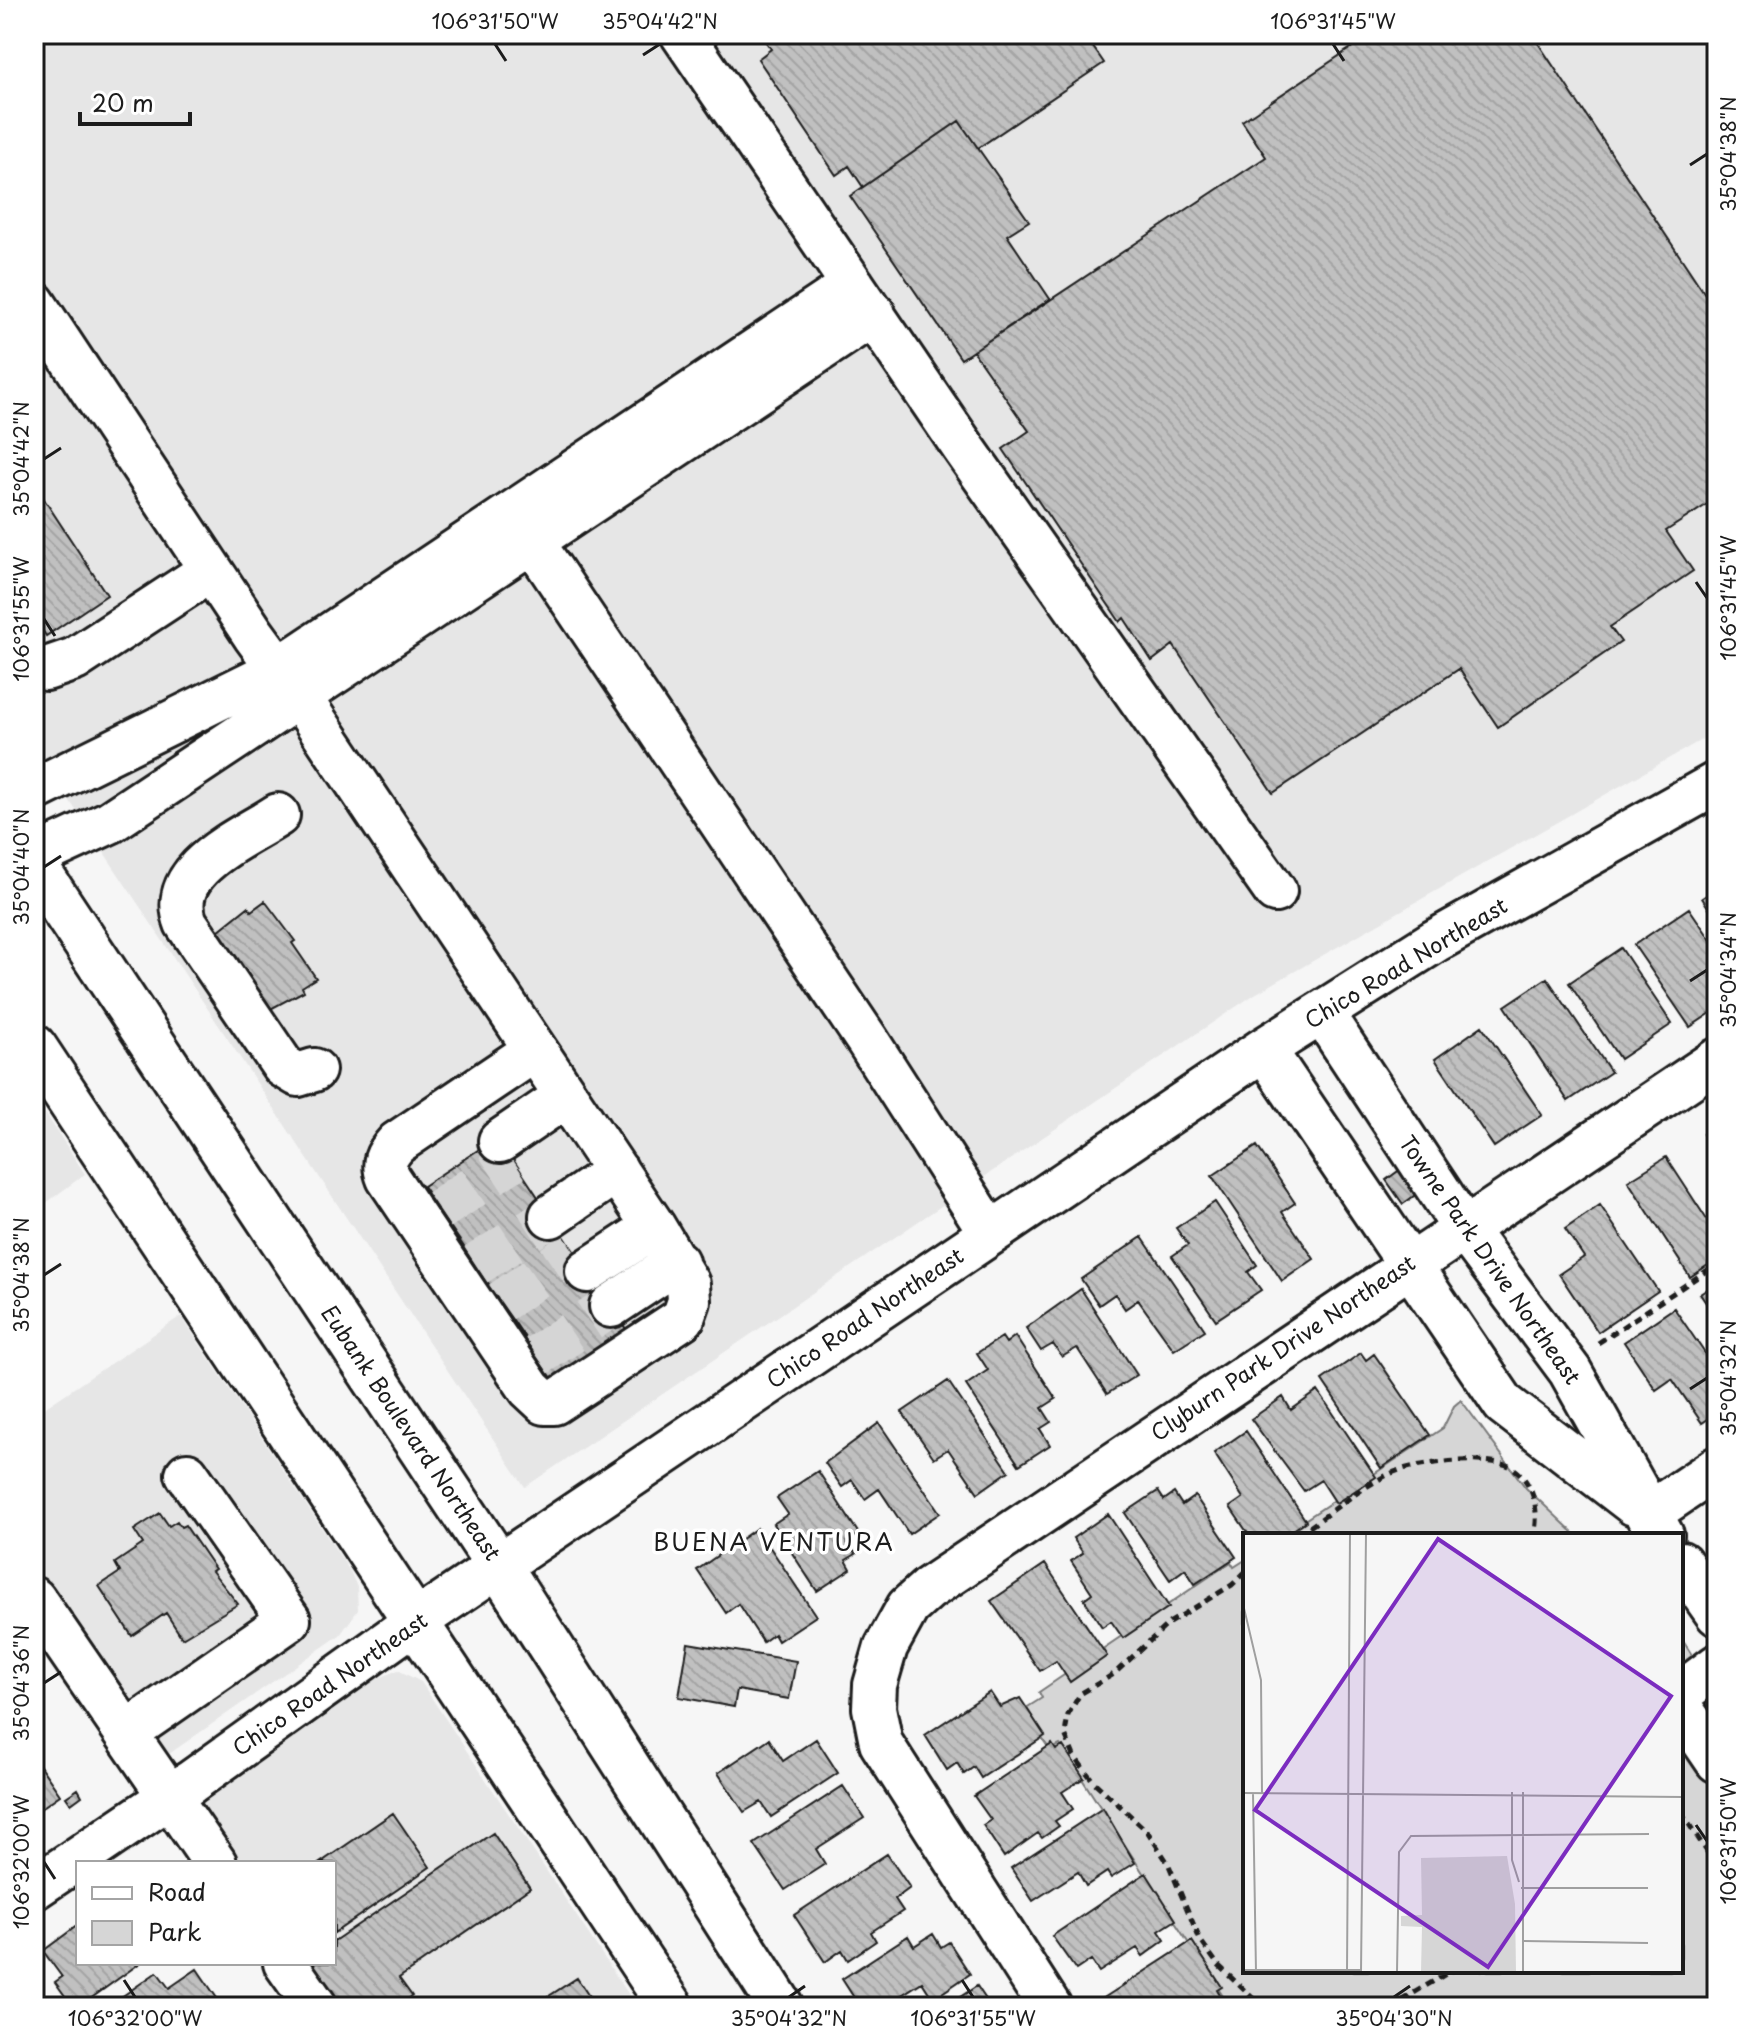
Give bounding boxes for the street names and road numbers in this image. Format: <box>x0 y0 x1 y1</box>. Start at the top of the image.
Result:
street label: Chico Road Northeast <box>1297 888 1513 1035</box>
street label: Towne Park Drive Northeast <box>1392 1128 1590 1391</box>
street label: Chico Road Northeast <box>759 1238 970 1395</box>
street label: Clyburn Park Drive Northeast <box>1143 1245 1421 1448</box>
street label: Eubank Boulevard Northeast <box>314 1298 510 1567</box>
street label: Chico Road Northeast <box>225 1603 434 1763</box>

